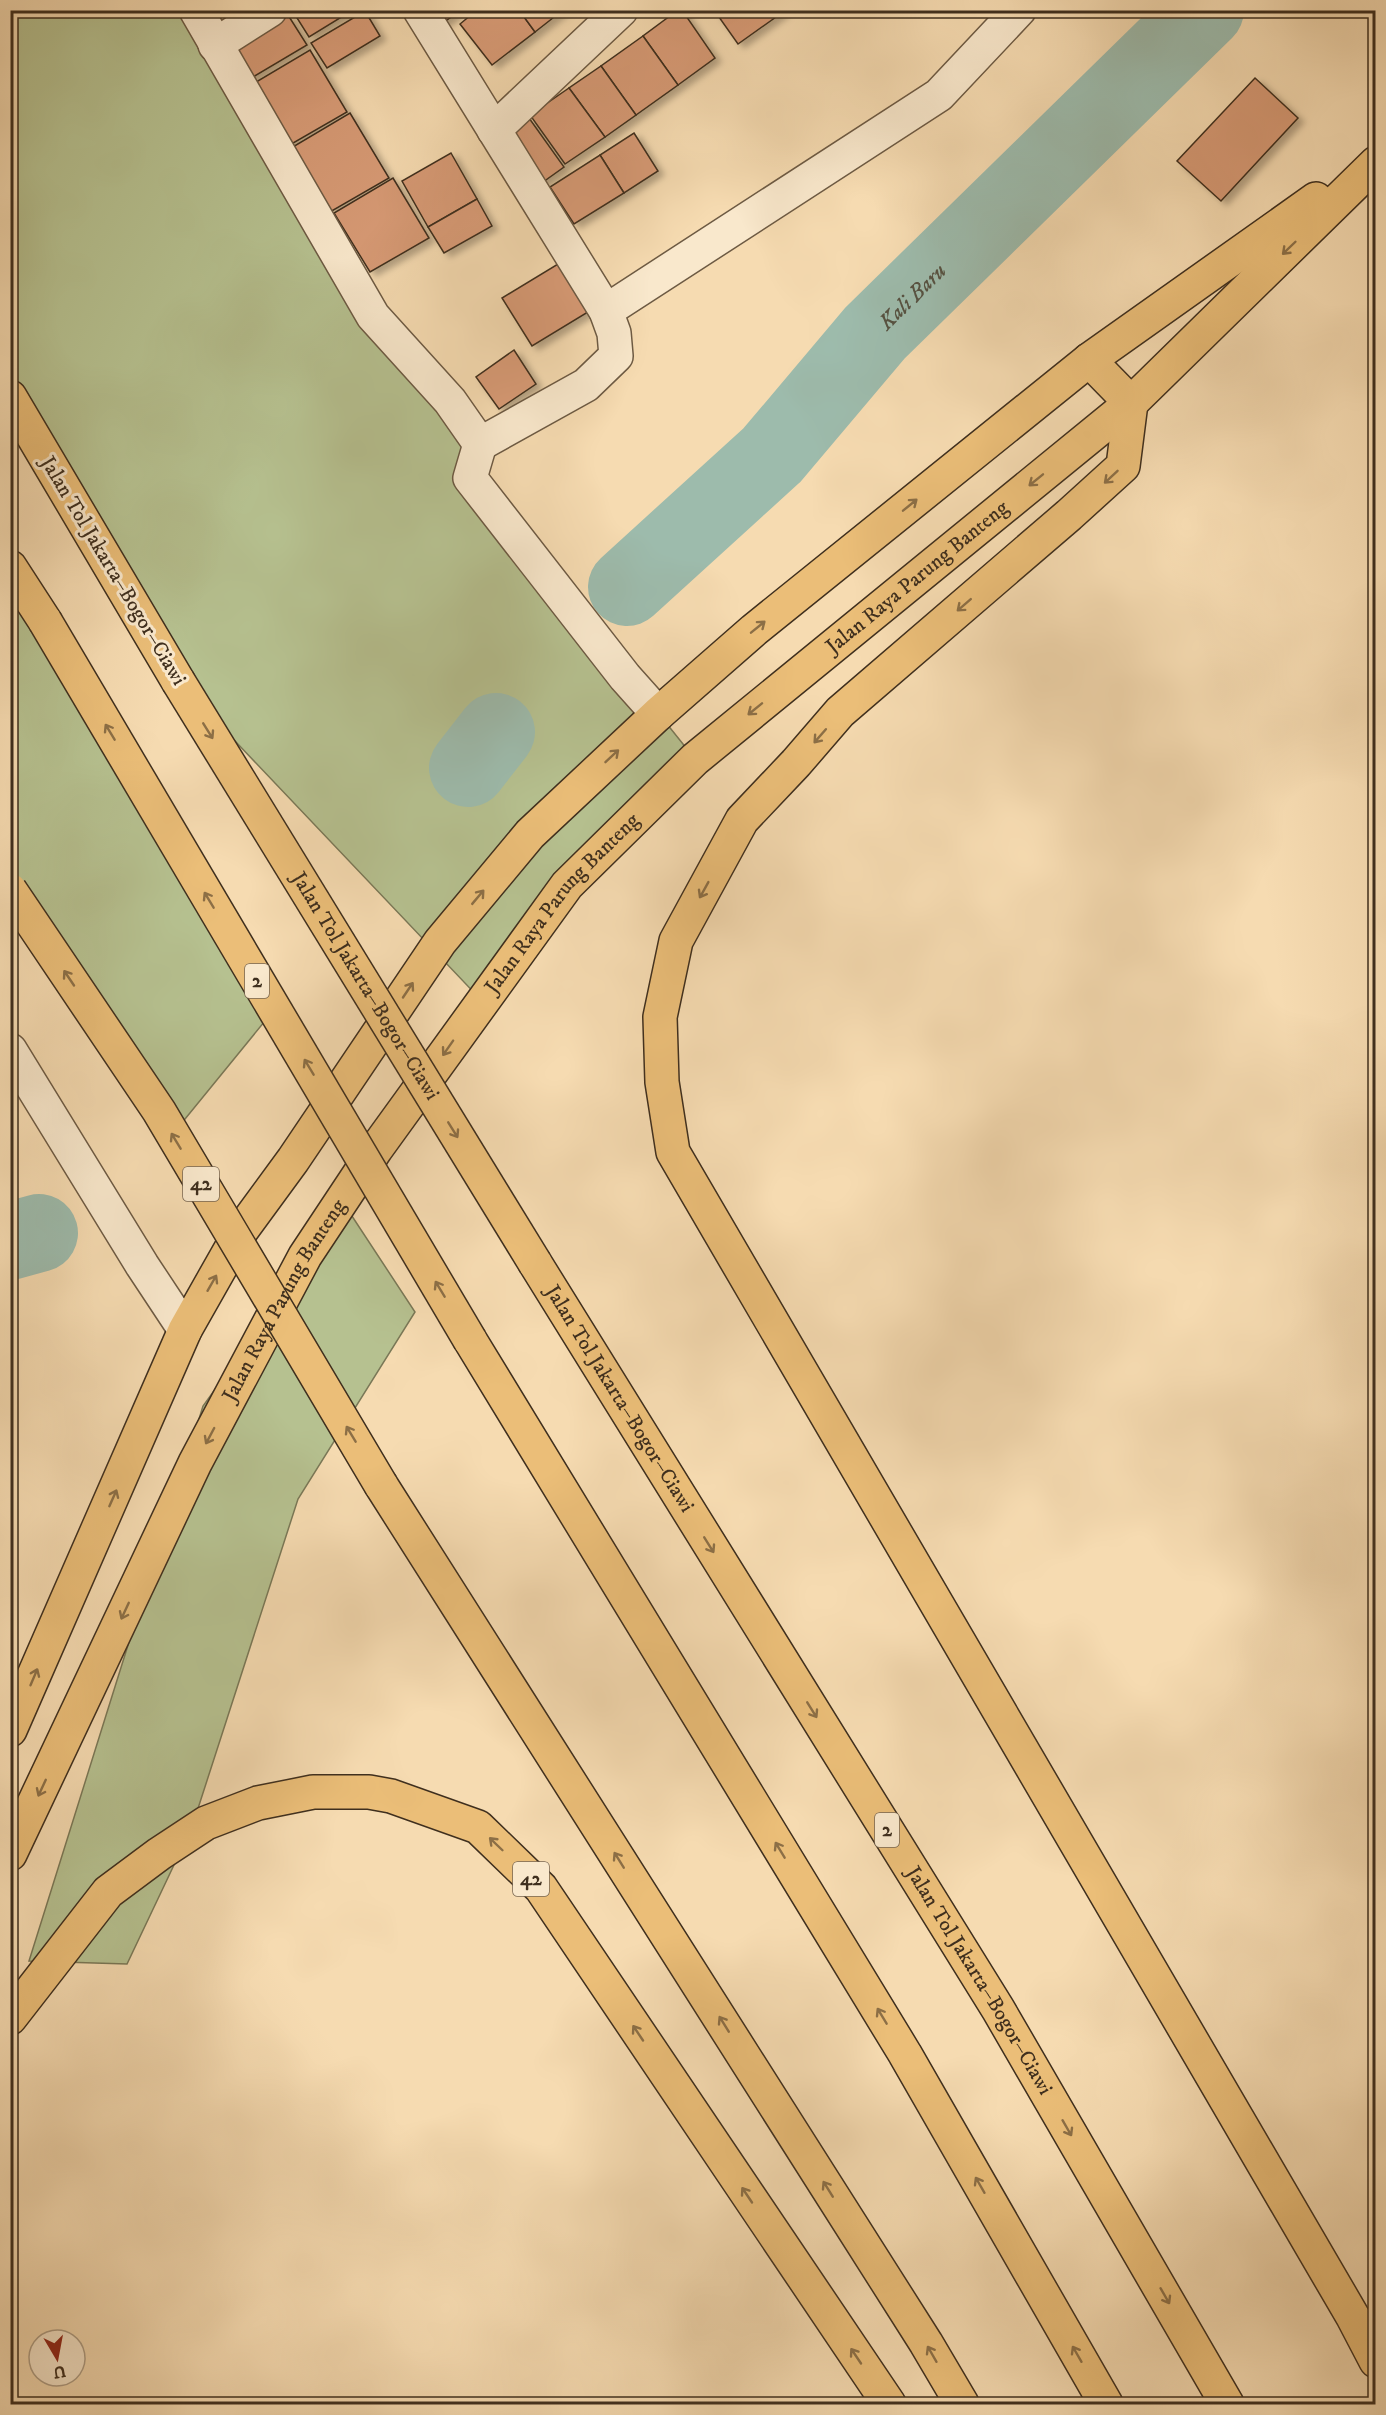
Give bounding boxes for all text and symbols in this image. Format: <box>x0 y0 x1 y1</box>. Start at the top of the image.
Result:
one-way arrow <box>1281 240 1296 255</box>
water label: Kali Baru <box>872 257 952 336</box>
street label: Jalan Tol Jakarta–Bogor–Ciawi <box>33 450 192 690</box>
one-way arrow <box>1104 470 1119 484</box>
one-way arrow <box>1029 473 1045 486</box>
street label: Jalan Raya Parung Banteng <box>819 495 1015 661</box>
one-way arrow <box>902 498 918 511</box>
one-way arrow <box>957 598 972 612</box>
one-way arrow <box>750 621 766 634</box>
one-way arrow <box>748 702 763 716</box>
one-way arrow <box>203 722 215 739</box>
one-way arrow <box>104 724 116 741</box>
one-way arrow <box>813 728 827 743</box>
one-way arrow <box>605 749 620 764</box>
street label: Jalan Raya Parung Banteng <box>478 807 646 1001</box>
street label: Jalan Tol Jakarta–Bogor–Ciawi <box>284 866 445 1105</box>
one-way arrow <box>698 881 709 899</box>
one-way arrow <box>471 889 484 905</box>
one-way arrow <box>203 892 215 909</box>
road number: 2 <box>245 964 269 998</box>
one-way arrow <box>63 970 75 986</box>
one-way arrow <box>402 982 414 999</box>
one-way arrow <box>442 1040 454 1056</box>
one-way arrow <box>302 1059 314 1076</box>
one-way arrow <box>448 1121 460 1138</box>
one-way arrow <box>169 1133 181 1150</box>
road number: 42 <box>183 1167 219 1201</box>
street label: Jalan Raya Parung Banteng <box>216 1194 352 1408</box>
one-way arrow <box>206 1275 218 1292</box>
street label: Jalan Tol Jakarta–Bogor–Ciawi <box>538 1279 700 1517</box>
one-way arrow <box>434 1281 446 1298</box>
one-way arrow <box>345 1426 357 1443</box>
one-way arrow <box>204 1427 216 1444</box>
one-way arrow <box>108 1490 119 1508</box>
one-way arrow <box>704 1536 716 1553</box>
one-way arrow <box>119 1602 131 1620</box>
one-way arrow <box>29 1668 40 1686</box>
one-way arrow <box>807 1701 819 1718</box>
one-way arrow <box>35 1778 47 1796</box>
road number: 2 <box>875 1813 899 1847</box>
one-way arrow <box>488 1837 503 1852</box>
one-way arrow <box>774 1842 786 1859</box>
one-way arrow <box>613 1851 626 1868</box>
street label: Jalan Tol Jakarta–Bogor–Ciawi <box>899 1860 1058 2100</box>
road number: 42 <box>513 1862 549 1896</box>
one-way arrow <box>875 2008 887 2025</box>
one-way arrow <box>717 2016 729 2033</box>
one-way arrow <box>632 2025 644 2042</box>
one-way arrow <box>1061 2119 1073 2136</box>
one-way arrow <box>973 2177 985 2194</box>
one-way arrow <box>822 2181 834 2198</box>
one-way arrow <box>741 2187 753 2203</box>
one-way arrow <box>1159 2288 1171 2305</box>
north arrow <box>27 2328 87 2388</box>
one-way arrow <box>926 2346 938 2363</box>
one-way arrow <box>1070 2346 1082 2363</box>
one-way arrow <box>850 2349 862 2365</box>
text: U <box>51 2361 67 2383</box>

